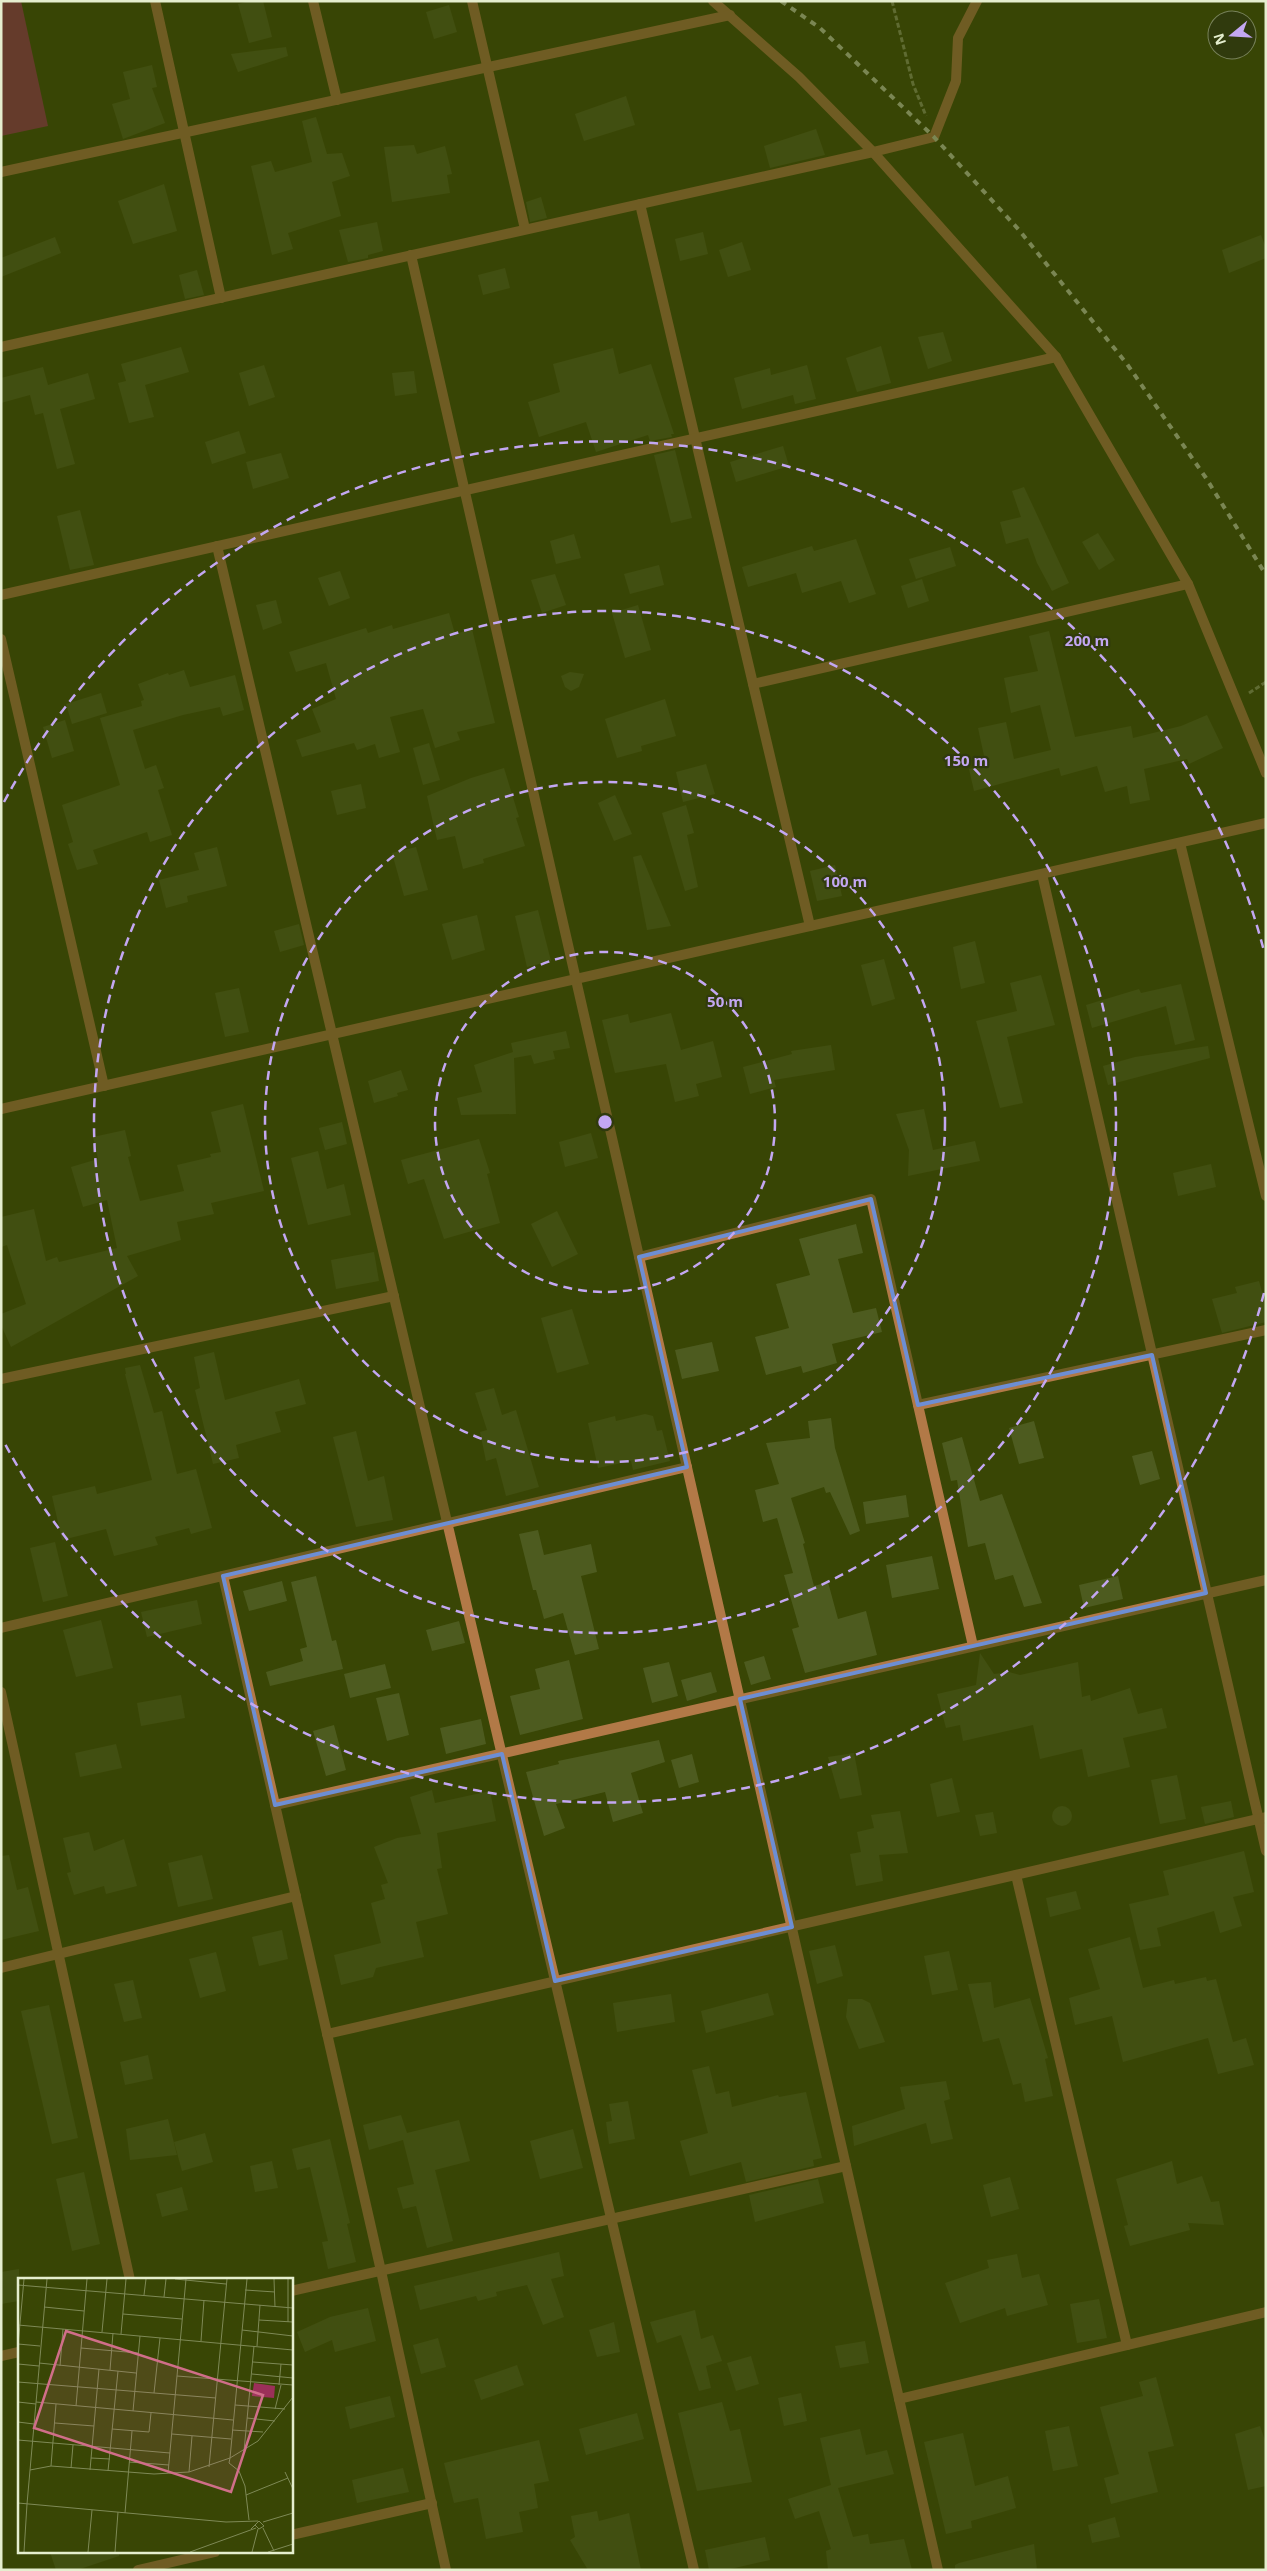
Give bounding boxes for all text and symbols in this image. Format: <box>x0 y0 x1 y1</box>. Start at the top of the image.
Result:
north arrow <box>1207 10 1257 60</box>
text: N <box>1208 31 1230 48</box>
text: 200 m <box>1065 630 1109 650</box>
text: 150 m <box>944 750 988 770</box>
text: 100 m <box>823 871 867 891</box>
text: 50 m <box>707 991 743 1011</box>
centre of rings <box>596 1113 614 1131</box>
inset map <box>18 2278 292 2554</box>

